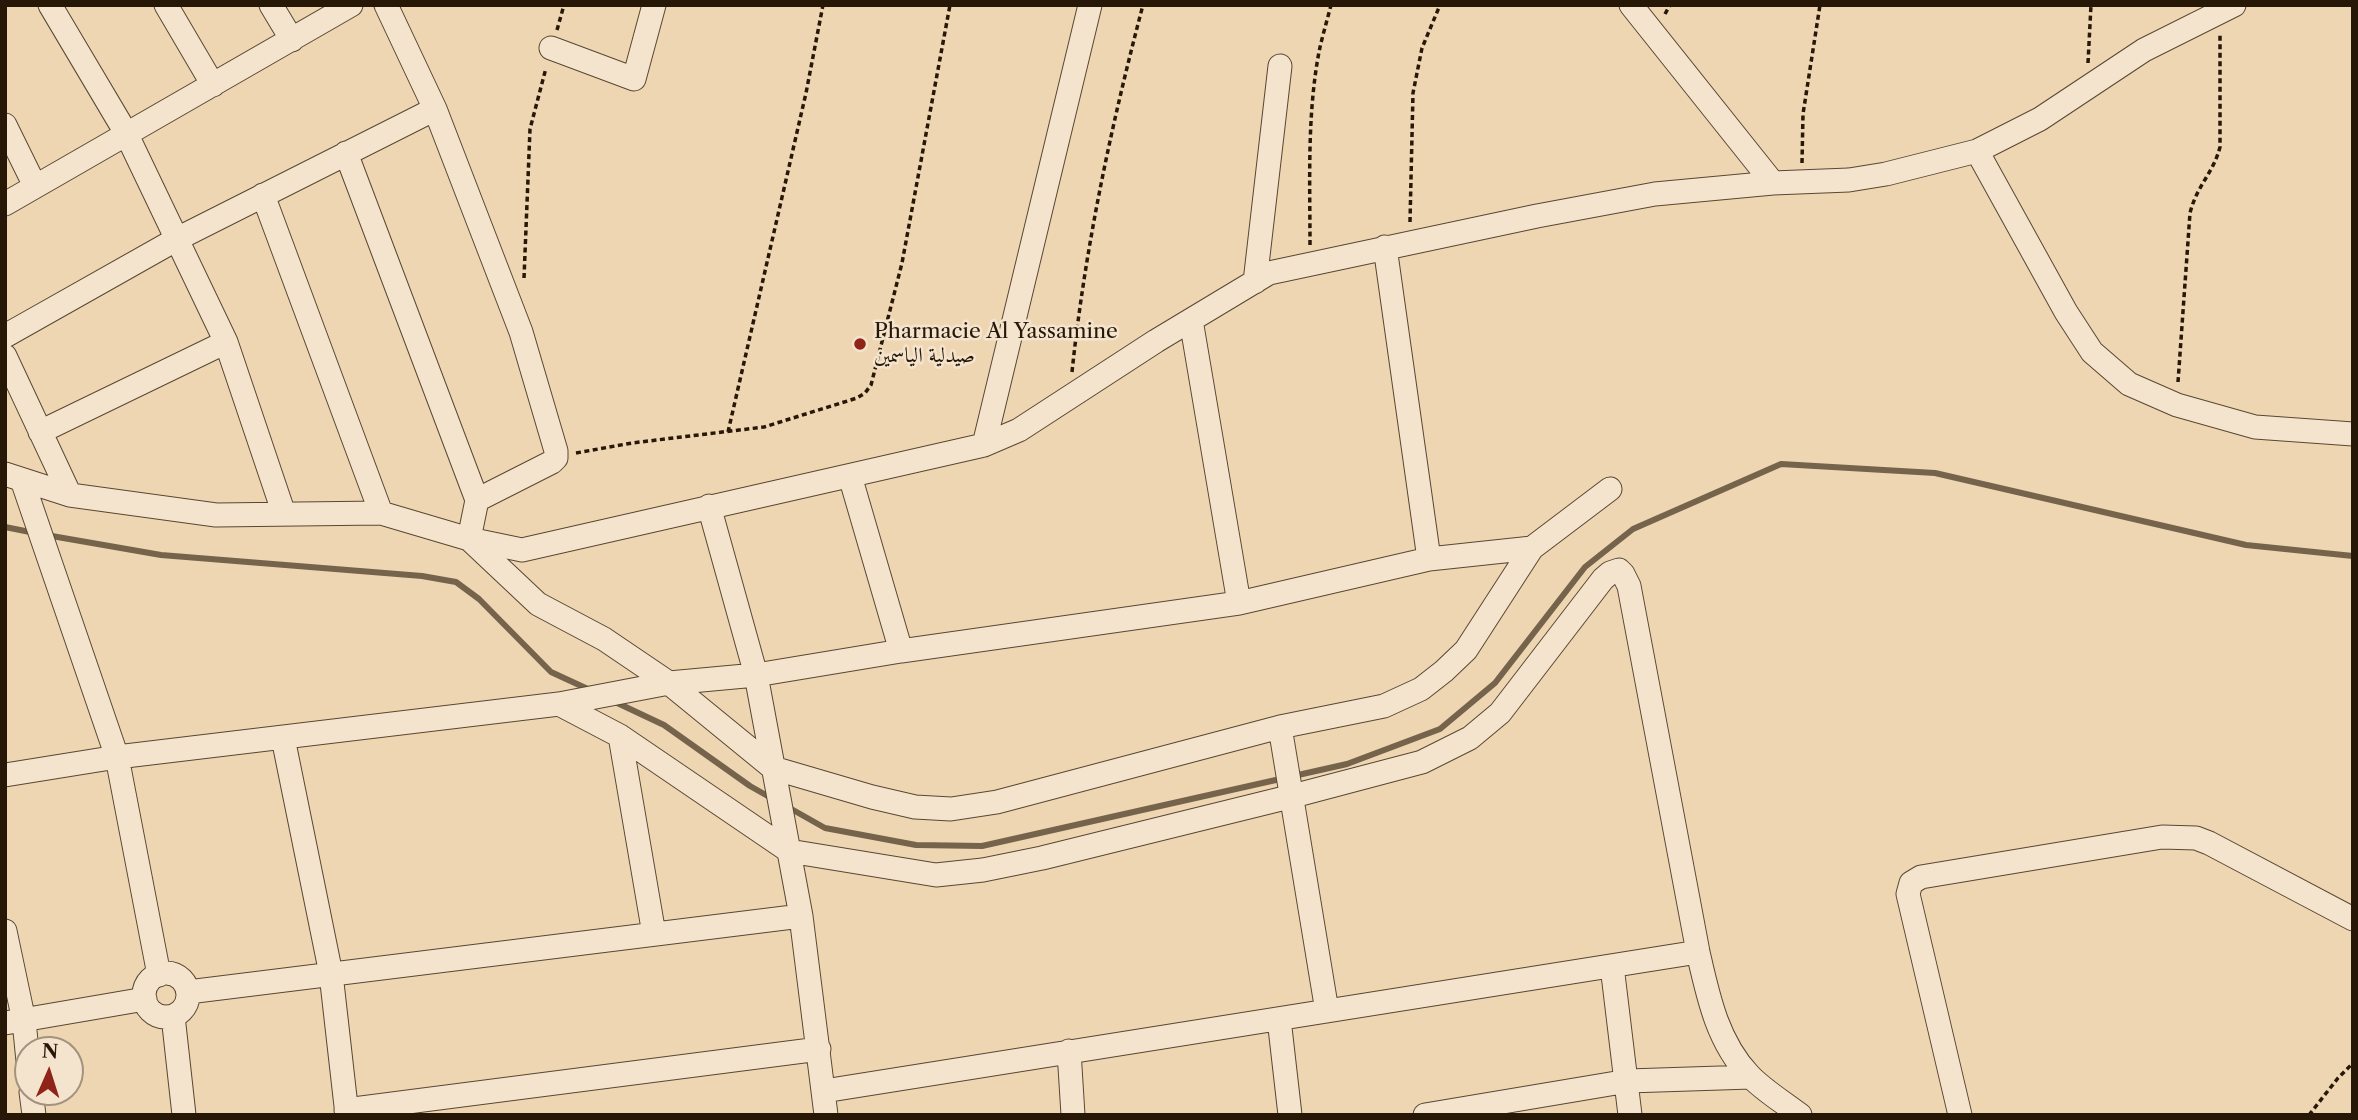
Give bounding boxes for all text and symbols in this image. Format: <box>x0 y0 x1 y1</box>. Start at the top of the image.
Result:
place label: Pharmacie Al Yassamine صيدلية الياسمين <box>874 319 1118 369</box>
marker: Pharmacie Al Yassamine صيدلية الياسمين <box>852 336 868 352</box>
north arrow <box>14 1036 84 1106</box>
text: N <box>41 1040 59 1063</box>

